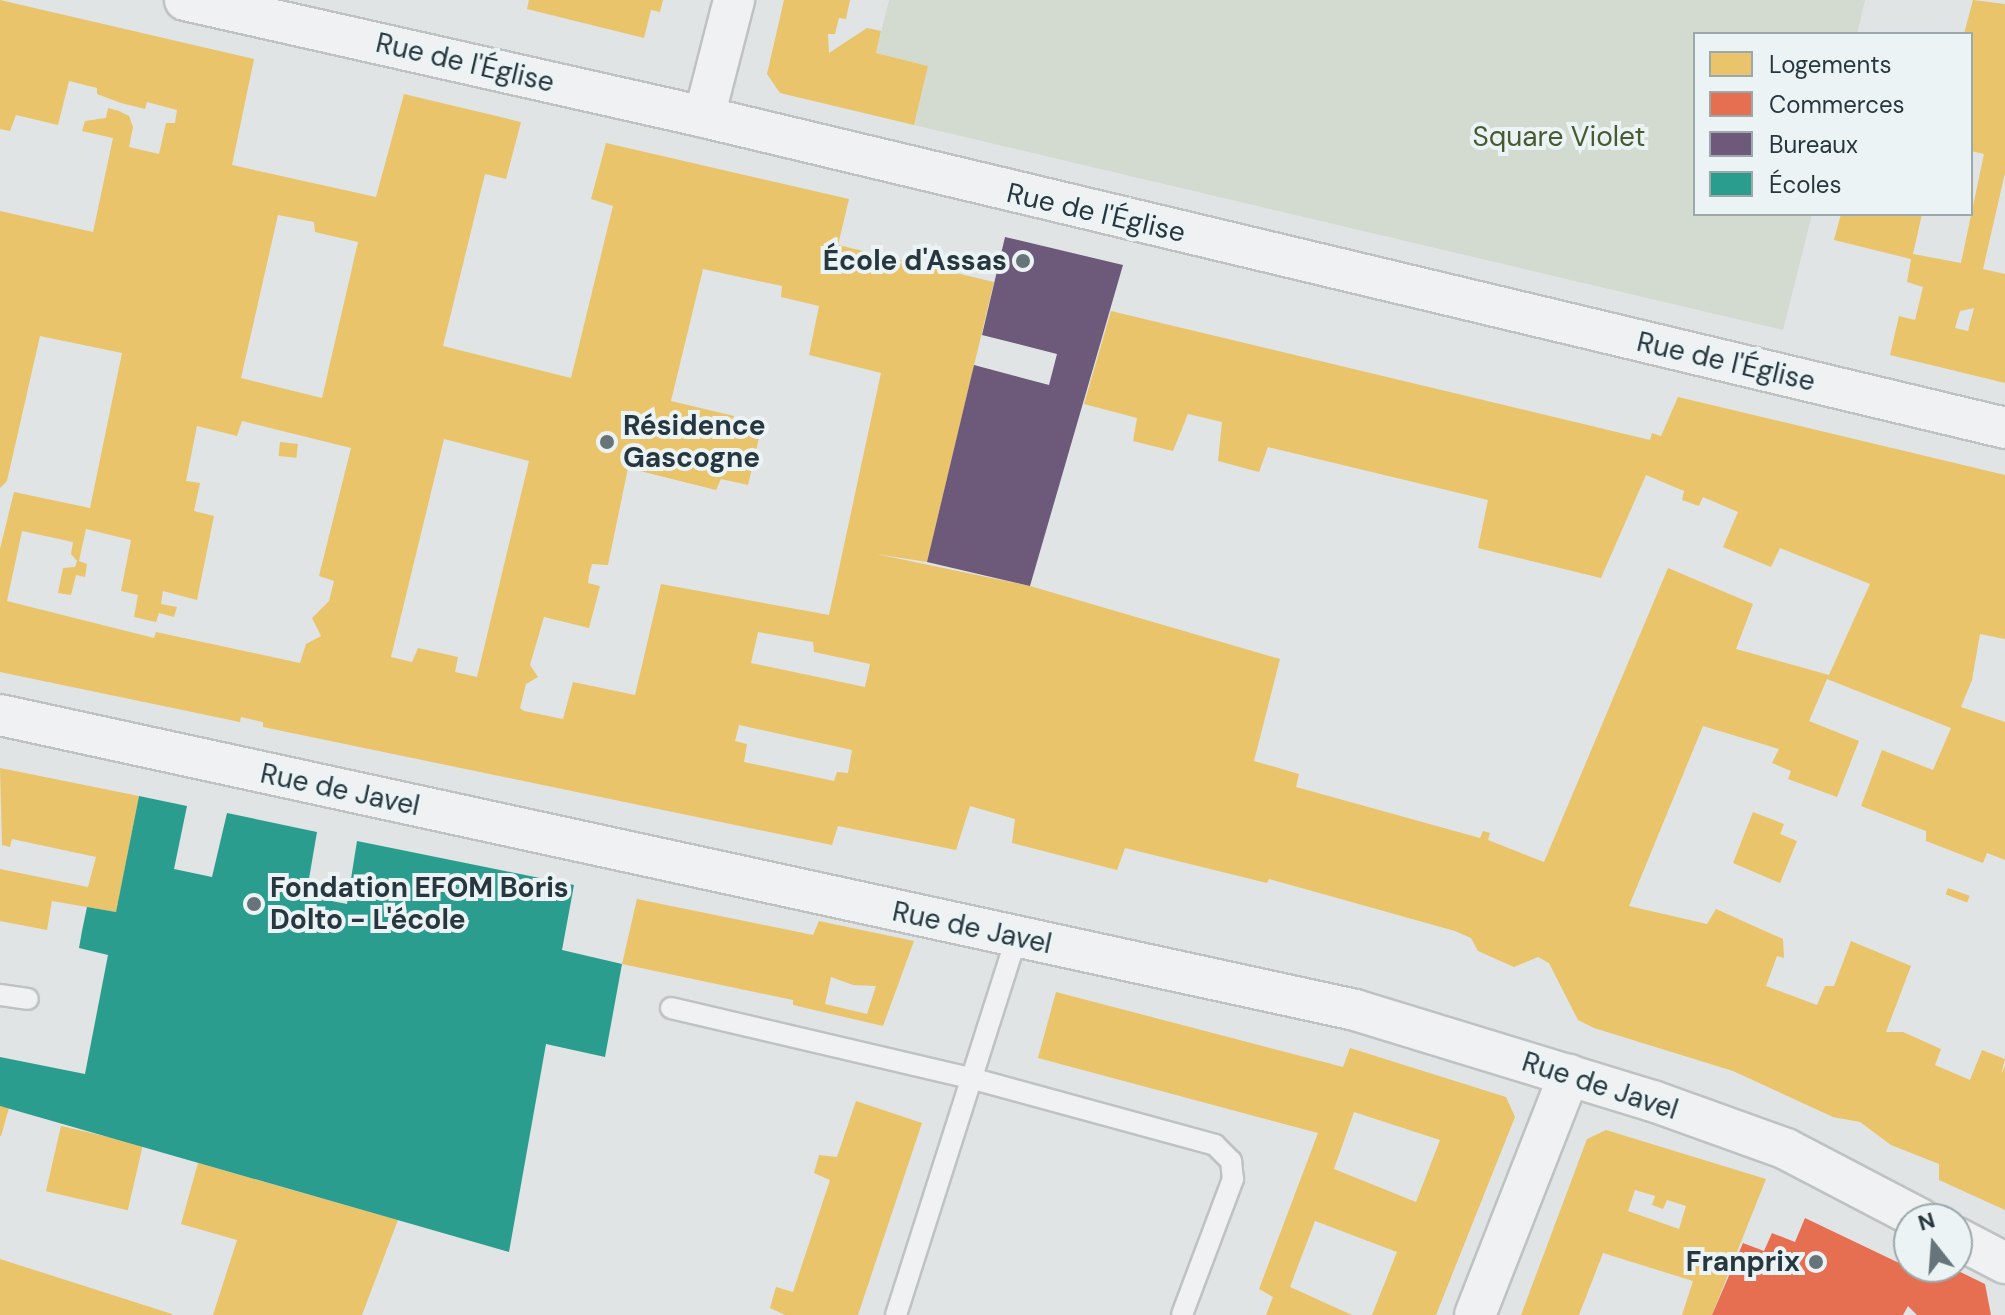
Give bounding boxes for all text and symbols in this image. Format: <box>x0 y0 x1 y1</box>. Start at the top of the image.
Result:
street label: Rue de l'Église <box>373 26 557 100</box>
legend <box>1693 32 1973 216</box>
text: Logements <box>1769 49 1892 80</box>
text: Commerces <box>1769 89 1905 120</box>
park label: Square Violet <box>1473 120 1645 154</box>
text: Bureaux <box>1769 129 1858 160</box>
text: Écoles <box>1769 169 1842 200</box>
street label: Rue de l'Église <box>1004 176 1188 250</box>
place label: École d'Assas <box>823 244 1007 278</box>
marker: École d'Assas <box>1014 252 1032 270</box>
street label: Rue de l'Église <box>1634 325 1818 399</box>
place label: Résidence Gascogne <box>623 409 766 475</box>
marker: Résidence Gascogne <box>598 433 616 451</box>
street label: Rue de Javel <box>257 757 423 823</box>
place label: Fondation EFOM Boris Dolto - L'école <box>270 871 569 937</box>
marker: Fondation EFOM Boris Dolto - L'école <box>245 895 263 913</box>
street label: Rue de Javel <box>889 895 1055 961</box>
street label: Rue de Javel <box>1518 1045 1682 1127</box>
north arrow <box>1893 1203 1973 1283</box>
text: N <box>1915 1205 1938 1238</box>
place label: Franprix <box>1686 1245 1800 1279</box>
marker: Franprix <box>1807 1253 1825 1271</box>

